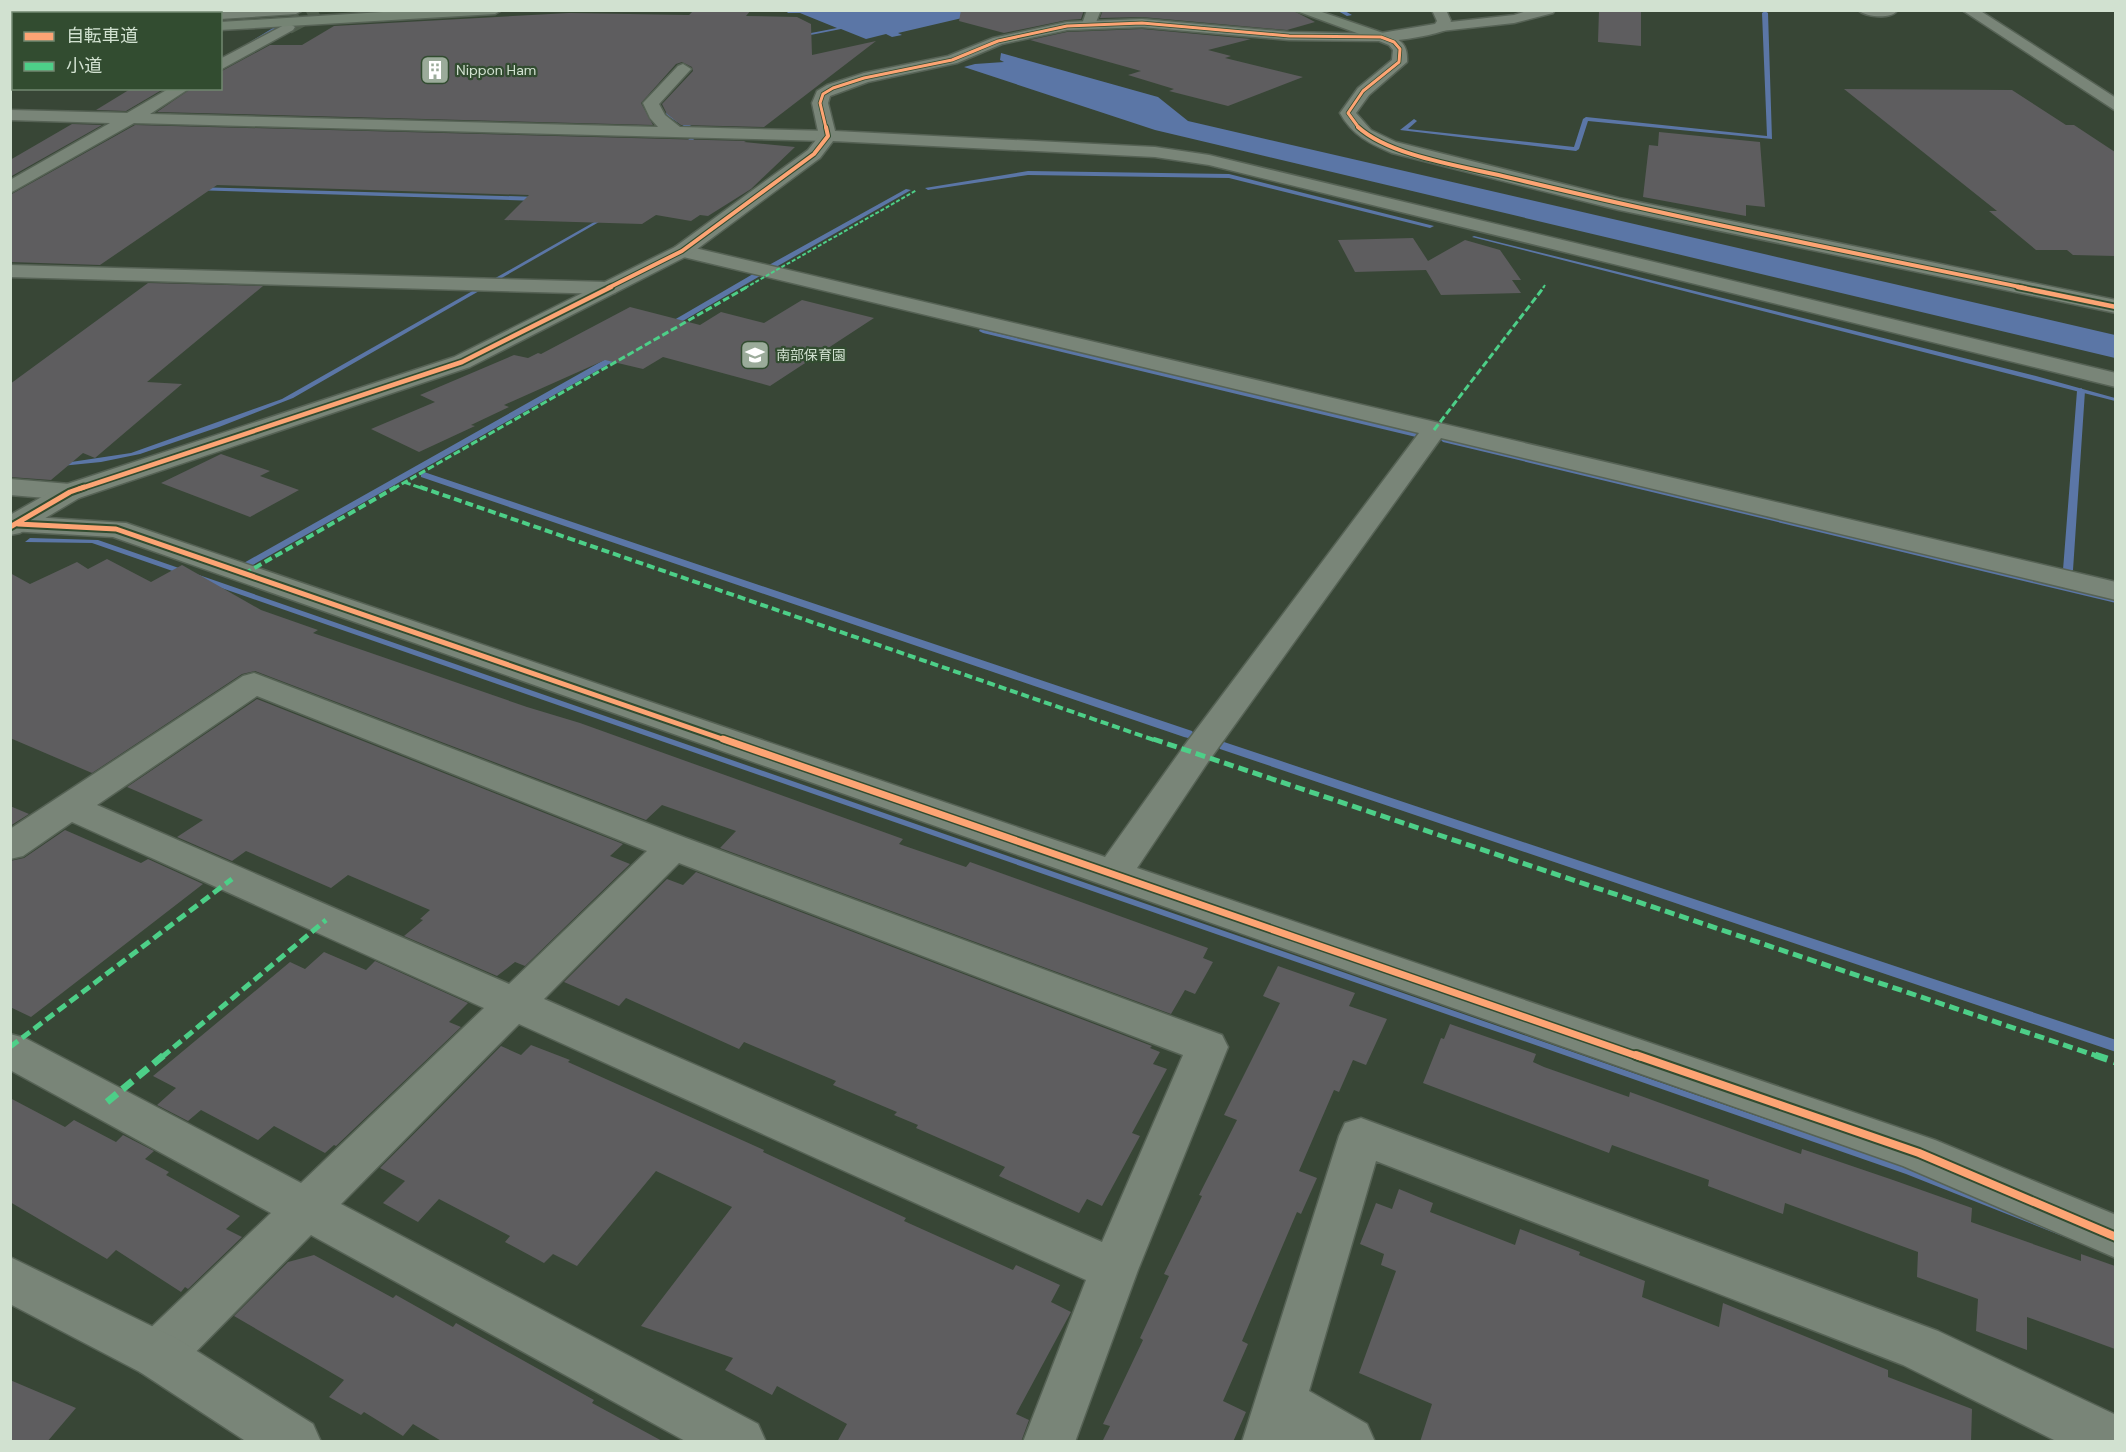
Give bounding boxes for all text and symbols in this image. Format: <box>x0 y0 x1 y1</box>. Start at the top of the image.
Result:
legend <box>12 12 222 90</box>
text: 自転車道 <box>66 24 138 48</box>
text: 小道 <box>66 54 102 78</box>
building icon: Nippon Ham <box>419 54 451 86</box>
place label: Nippon Ham <box>456 61 536 79</box>
school or university icon: 南部保育園 <box>739 339 771 371</box>
place label: 南部保育園 <box>776 346 846 364</box>

